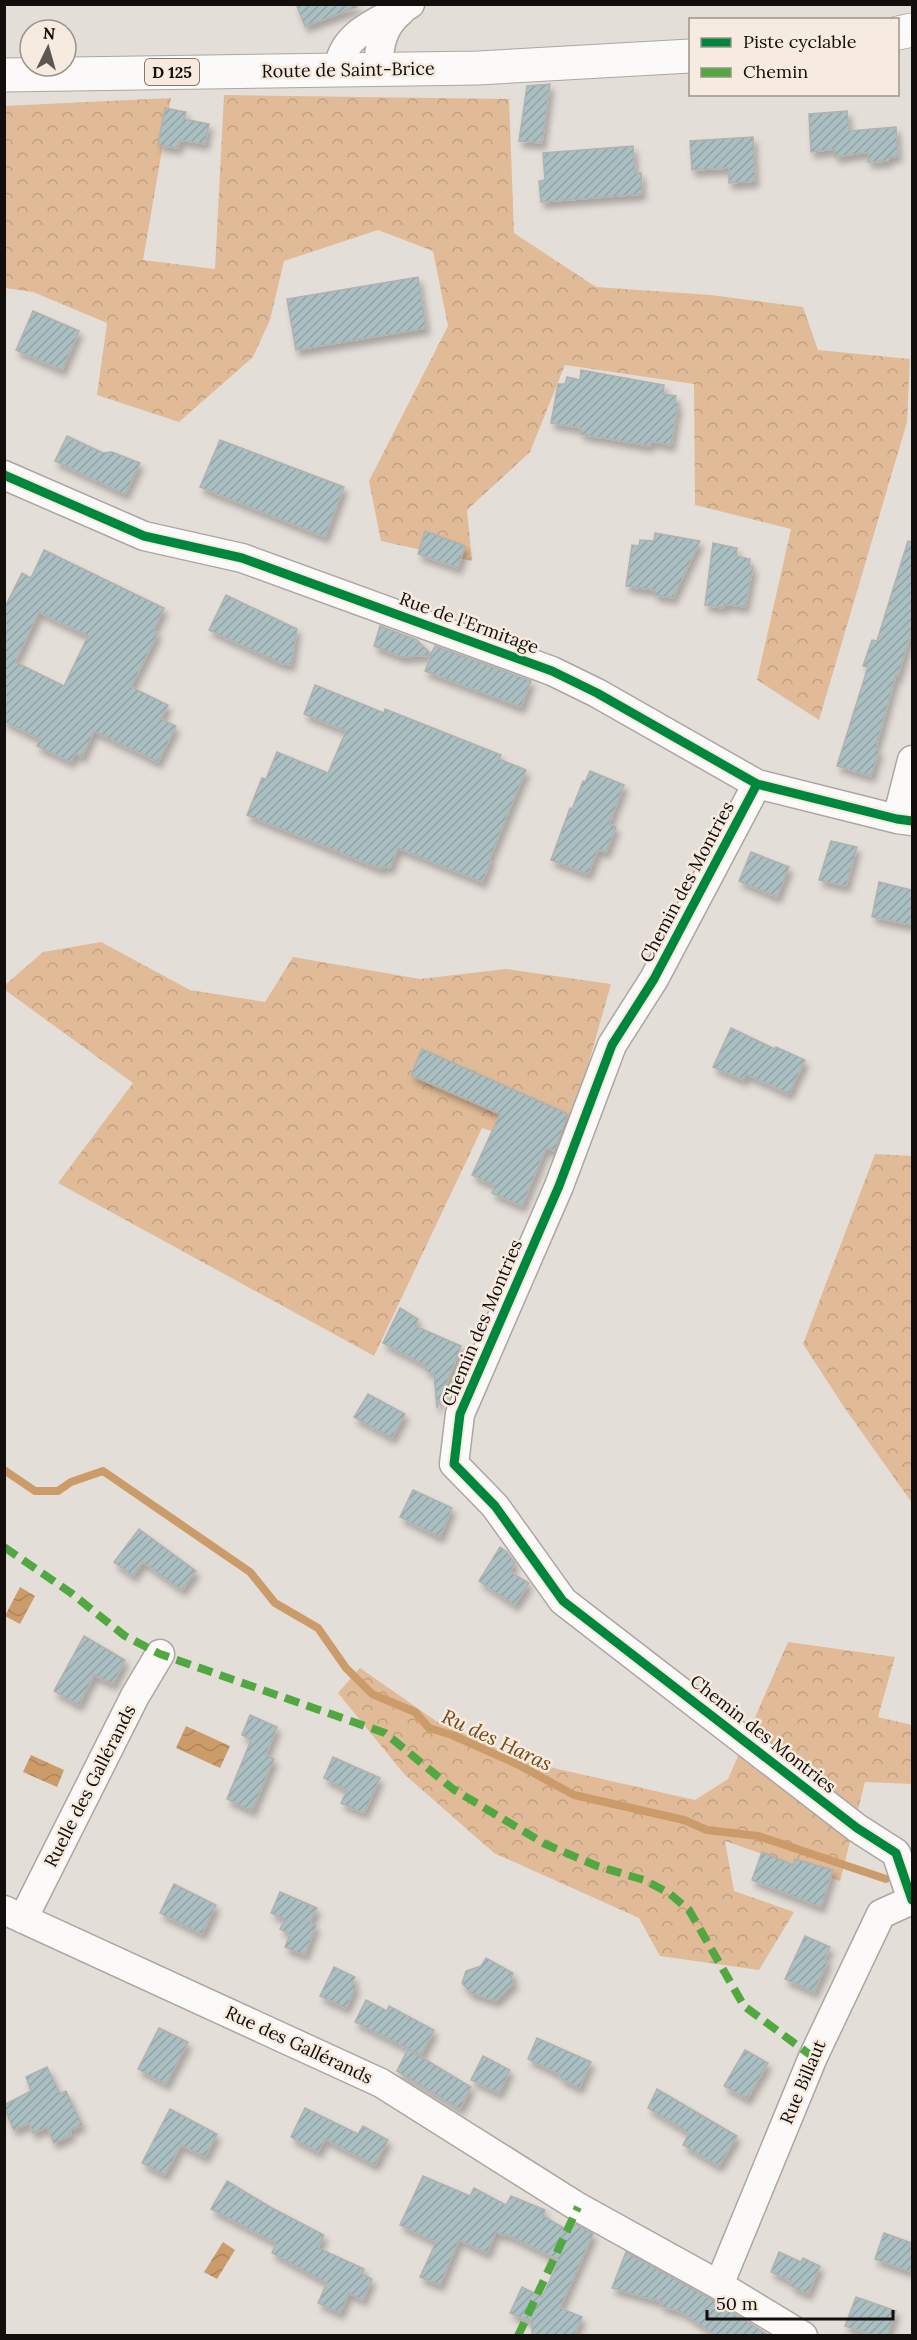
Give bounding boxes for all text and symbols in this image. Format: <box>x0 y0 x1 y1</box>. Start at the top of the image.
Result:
north arrow <box>18 18 78 78</box>
legend <box>689 18 899 96</box>
text: N <box>42 23 56 44</box>
text: Piste cyclable <box>743 30 857 53</box>
street label: Route de Saint-Brice <box>261 56 435 83</box>
road number: D 125 <box>145 59 199 85</box>
text: Chemin <box>743 60 808 83</box>
street label: Rue de l'Ermitage <box>396 587 542 659</box>
street label: Chemin des Montries <box>634 797 739 966</box>
street label: Chemin des Montries <box>436 1236 527 1410</box>
street label: Chemin des Montries <box>686 1669 841 1798</box>
street label: Ruelle des Gallérands <box>39 1701 140 1871</box>
water label: Ru des Haras <box>438 1703 556 1776</box>
street label: Rue des Gallérands <box>222 2000 376 2089</box>
street label: Rue Billaut <box>774 2036 831 2127</box>
scale bar <box>707 2283 893 2321</box>
text: 50 m <box>716 2292 758 2315</box>

